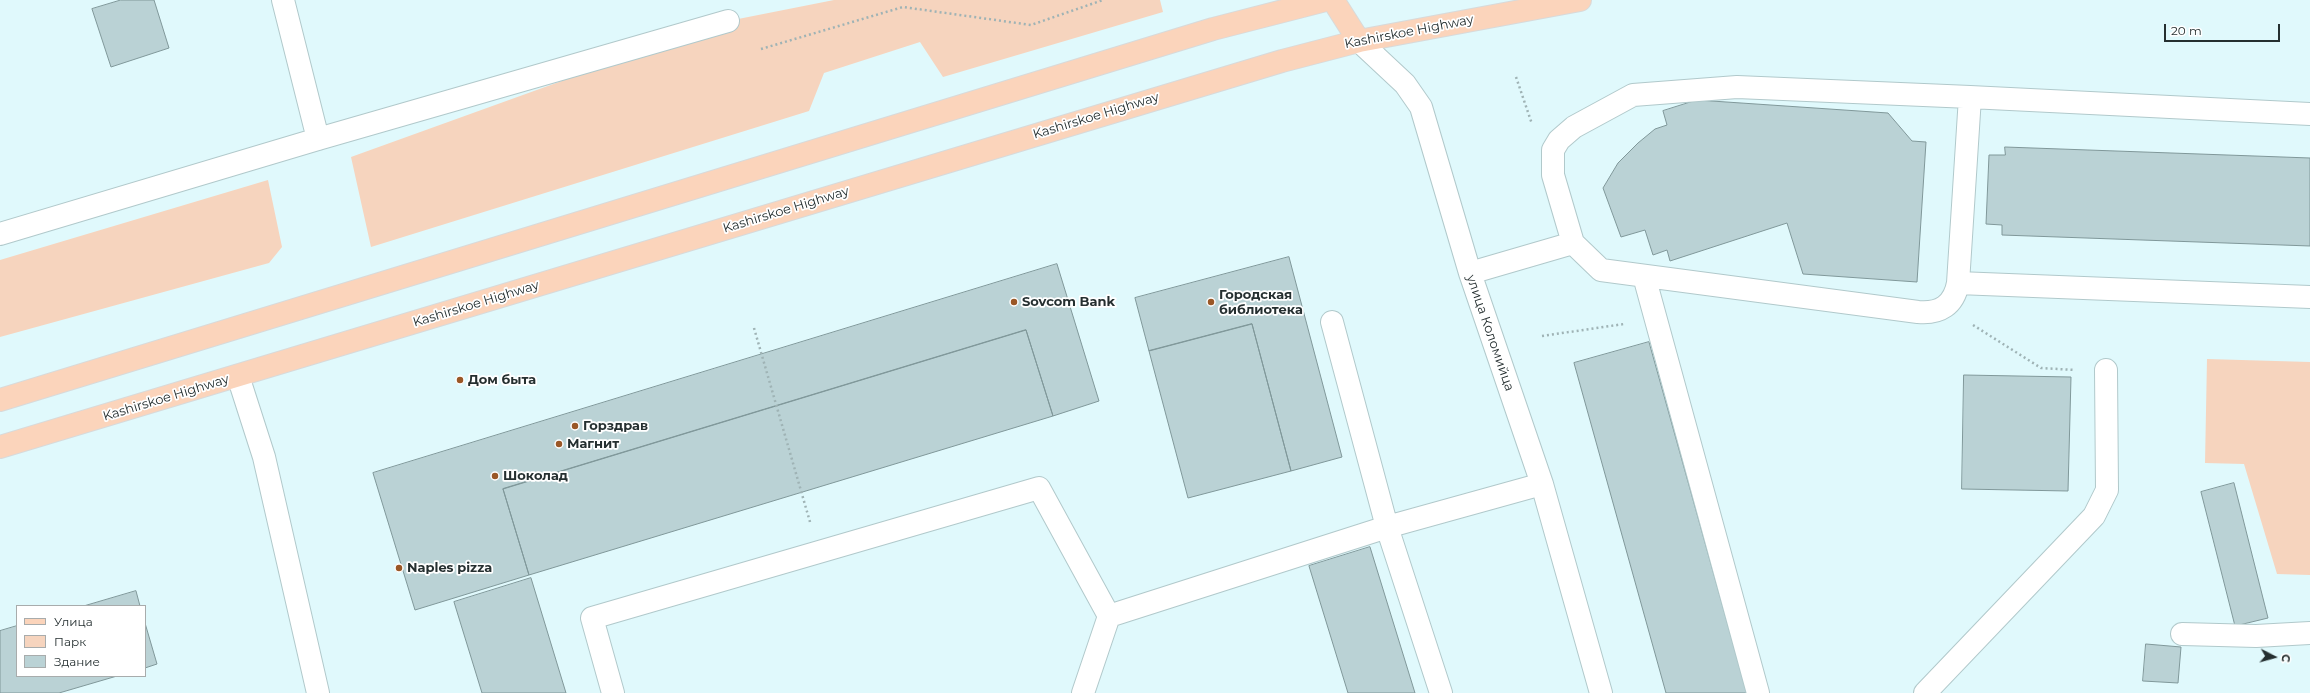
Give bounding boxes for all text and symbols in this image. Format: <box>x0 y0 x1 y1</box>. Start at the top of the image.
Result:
street label: Kashirskoe Highway <box>1343 12 1475 52</box>
scale bar <box>2166 16 2282 42</box>
text: 20 m <box>2171 23 2202 38</box>
street label: Kashirskoe Highway <box>1031 89 1161 143</box>
street label: Kashirskoe Highway <box>721 183 851 237</box>
street label: улица Коломийца <box>1463 273 1517 393</box>
street label: Kashirskoe Highway <box>411 277 541 331</box>
place label: Городская библиотека <box>1219 287 1303 318</box>
place label: Sovcom Bank <box>1022 294 1115 310</box>
marker: Sovcom Bank <box>1009 297 1019 307</box>
marker: Городская библиотека <box>1206 297 1216 307</box>
street label: Kashirskoe Highway <box>101 371 231 425</box>
place label: Дом быта <box>468 372 536 388</box>
marker: Дом быта <box>455 375 465 385</box>
place label: Горздрав <box>583 418 648 434</box>
marker: Горздрав <box>570 421 580 431</box>
place label: Магнит <box>567 436 619 452</box>
marker: Магнит <box>554 439 564 449</box>
place label: Шоколад <box>503 468 568 484</box>
marker: Шоколад <box>490 471 500 481</box>
place label: Naples pizza <box>407 560 492 576</box>
marker: Naples pizza <box>394 563 404 573</box>
legend <box>16 605 146 677</box>
text: Улица <box>54 614 93 629</box>
text: Парк <box>54 634 86 649</box>
north arrow <box>2254 637 2294 677</box>
text: Здание <box>54 654 100 669</box>
text: С <box>2279 654 2293 663</box>

